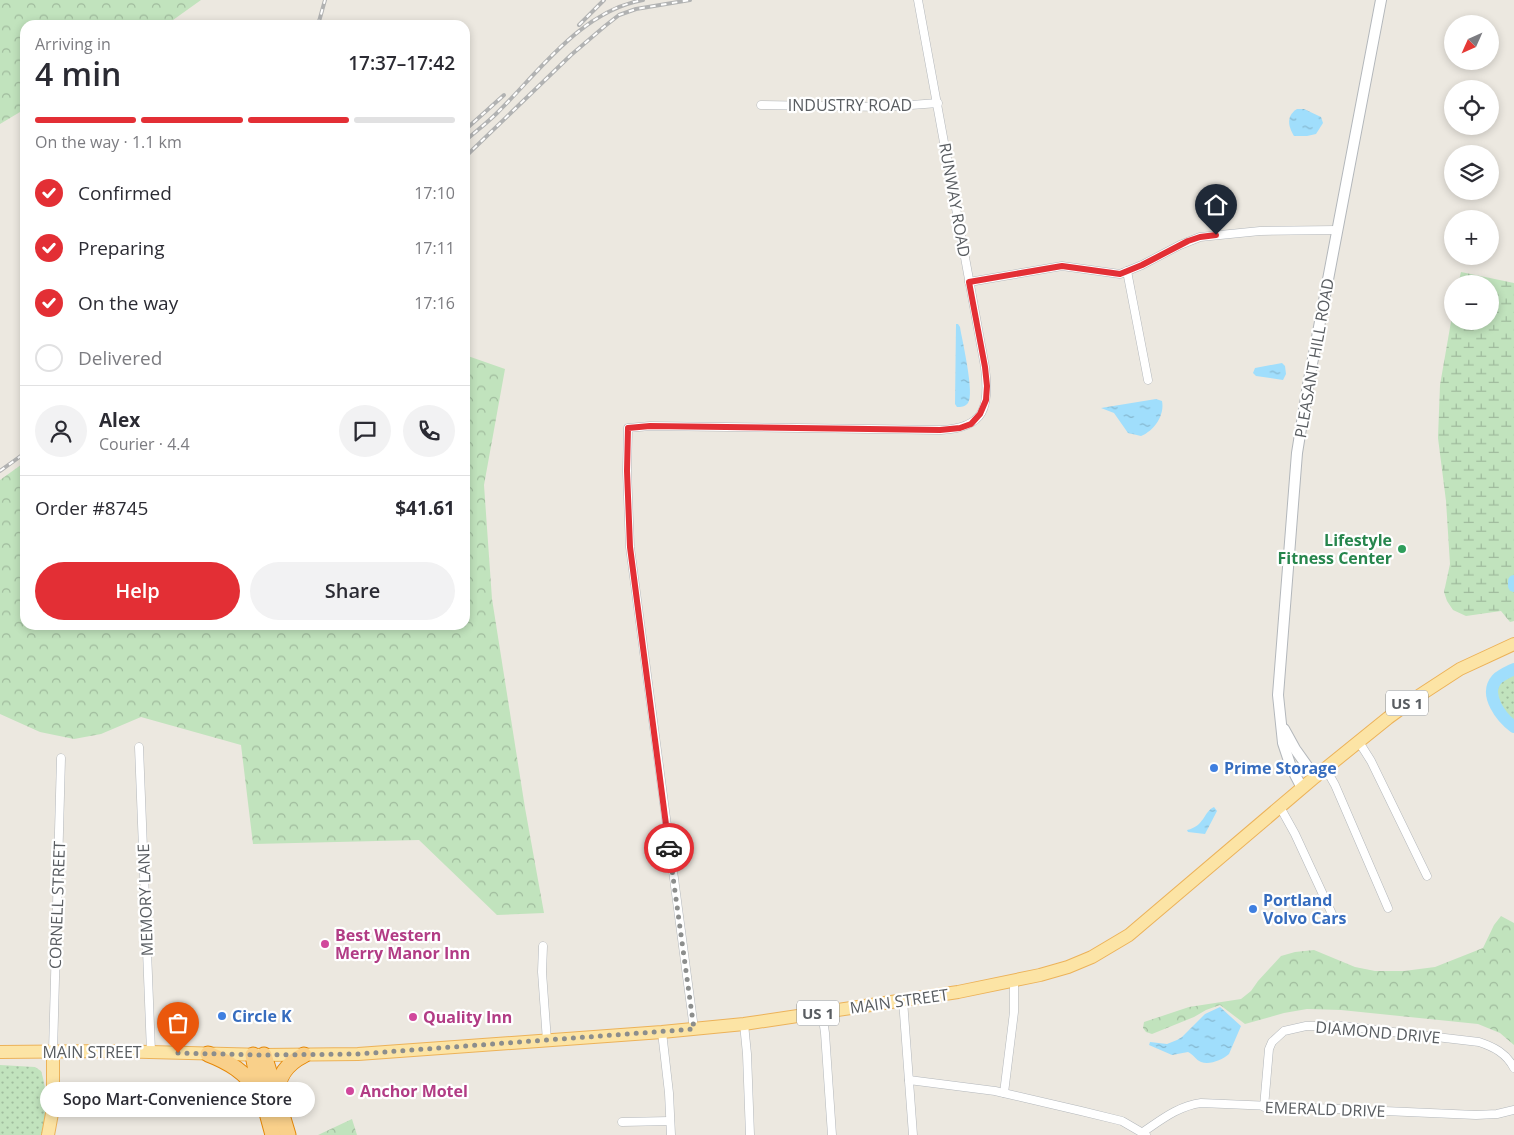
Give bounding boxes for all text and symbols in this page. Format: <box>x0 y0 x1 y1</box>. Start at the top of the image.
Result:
north arrow <box>1444 15 1499 70</box>
map controls <box>1444 15 1499 330</box>
text: Arriving in <box>35 33 111 55</box>
text: 17:37–17:42 <box>348 50 455 76</box>
text: 4 min <box>35 52 121 95</box>
button: locate <box>1444 80 1499 135</box>
street label: INDUSTRY ROAD <box>788 94 912 116</box>
text: On the way · 1.1 km <box>35 131 182 153</box>
street label: RUNWAY ROAD <box>934 141 976 259</box>
button: layers <box>1444 145 1499 200</box>
icon: check <box>35 179 63 207</box>
text: Confirmed <box>78 180 172 206</box>
text: 17:10 <box>414 182 455 204</box>
pin <box>1195 184 1237 235</box>
icon: home <box>1202 191 1230 219</box>
button: + <box>1444 210 1499 265</box>
icon: check <box>35 234 63 262</box>
text: Preparing <box>78 235 165 261</box>
text: 17:11 <box>414 237 455 259</box>
button: − <box>1444 275 1499 330</box>
street label: PLEASANT HILL ROAD <box>1289 276 1339 440</box>
icon: check <box>35 289 63 317</box>
text: On the way <box>78 290 178 316</box>
text: 17:16 <box>414 292 455 314</box>
text: Delivered <box>78 345 162 371</box>
button: person <box>35 405 87 457</box>
button: chat <box>339 405 391 457</box>
button: phone <box>403 405 455 457</box>
text: Alex <box>99 407 140 433</box>
text: Courier · 4.4 <box>99 433 190 455</box>
text: Order #8745 <box>35 495 148 521</box>
text: $41.61 <box>395 495 455 521</box>
place label: Lifestyle Fitness Center <box>1278 529 1392 569</box>
marker: Lifestyle Fitness Center <box>1396 543 1408 555</box>
button: Help <box>35 562 240 620</box>
button: Share <box>250 562 455 620</box>
road number: US 1 <box>1386 690 1428 716</box>
place label: Prime Storage <box>1224 757 1337 779</box>
marker: Prime Storage <box>1208 762 1220 774</box>
courier <box>644 823 694 873</box>
icon: car <box>655 834 683 862</box>
street label: CORNELL STREET <box>44 840 70 969</box>
street label: MEMORY LANE <box>132 843 158 957</box>
place label: Portland Volvo Cars <box>1263 889 1346 929</box>
marker: Portland Volvo Cars <box>1247 903 1259 915</box>
place label: Best Western Merry Manor Inn <box>335 924 470 964</box>
marker: Best Western Merry Manor Inn <box>319 938 331 950</box>
street label: MAIN STREET <box>848 983 950 1019</box>
road number: US 1 <box>797 1000 839 1026</box>
pin <box>157 1002 199 1053</box>
place label: Circle K <box>232 1005 292 1027</box>
place label: Quality Inn <box>423 1006 512 1028</box>
icon: bag <box>164 1009 192 1037</box>
marker: Circle K <box>216 1010 228 1022</box>
marker: Quality Inn <box>407 1011 419 1023</box>
street label: DIAMOND DRIVE <box>1315 1016 1441 1048</box>
street label: MAIN STREET <box>42 1041 142 1063</box>
place label: Anchor Motel <box>360 1080 468 1102</box>
callout: Sopo Mart-Convenience Store <box>41 1083 316 1118</box>
marker: Anchor Motel <box>344 1085 356 1097</box>
text: Sopo Mart-Convenience Store <box>63 1088 292 1110</box>
street label: EMERALD DRIVE <box>1264 1096 1386 1122</box>

